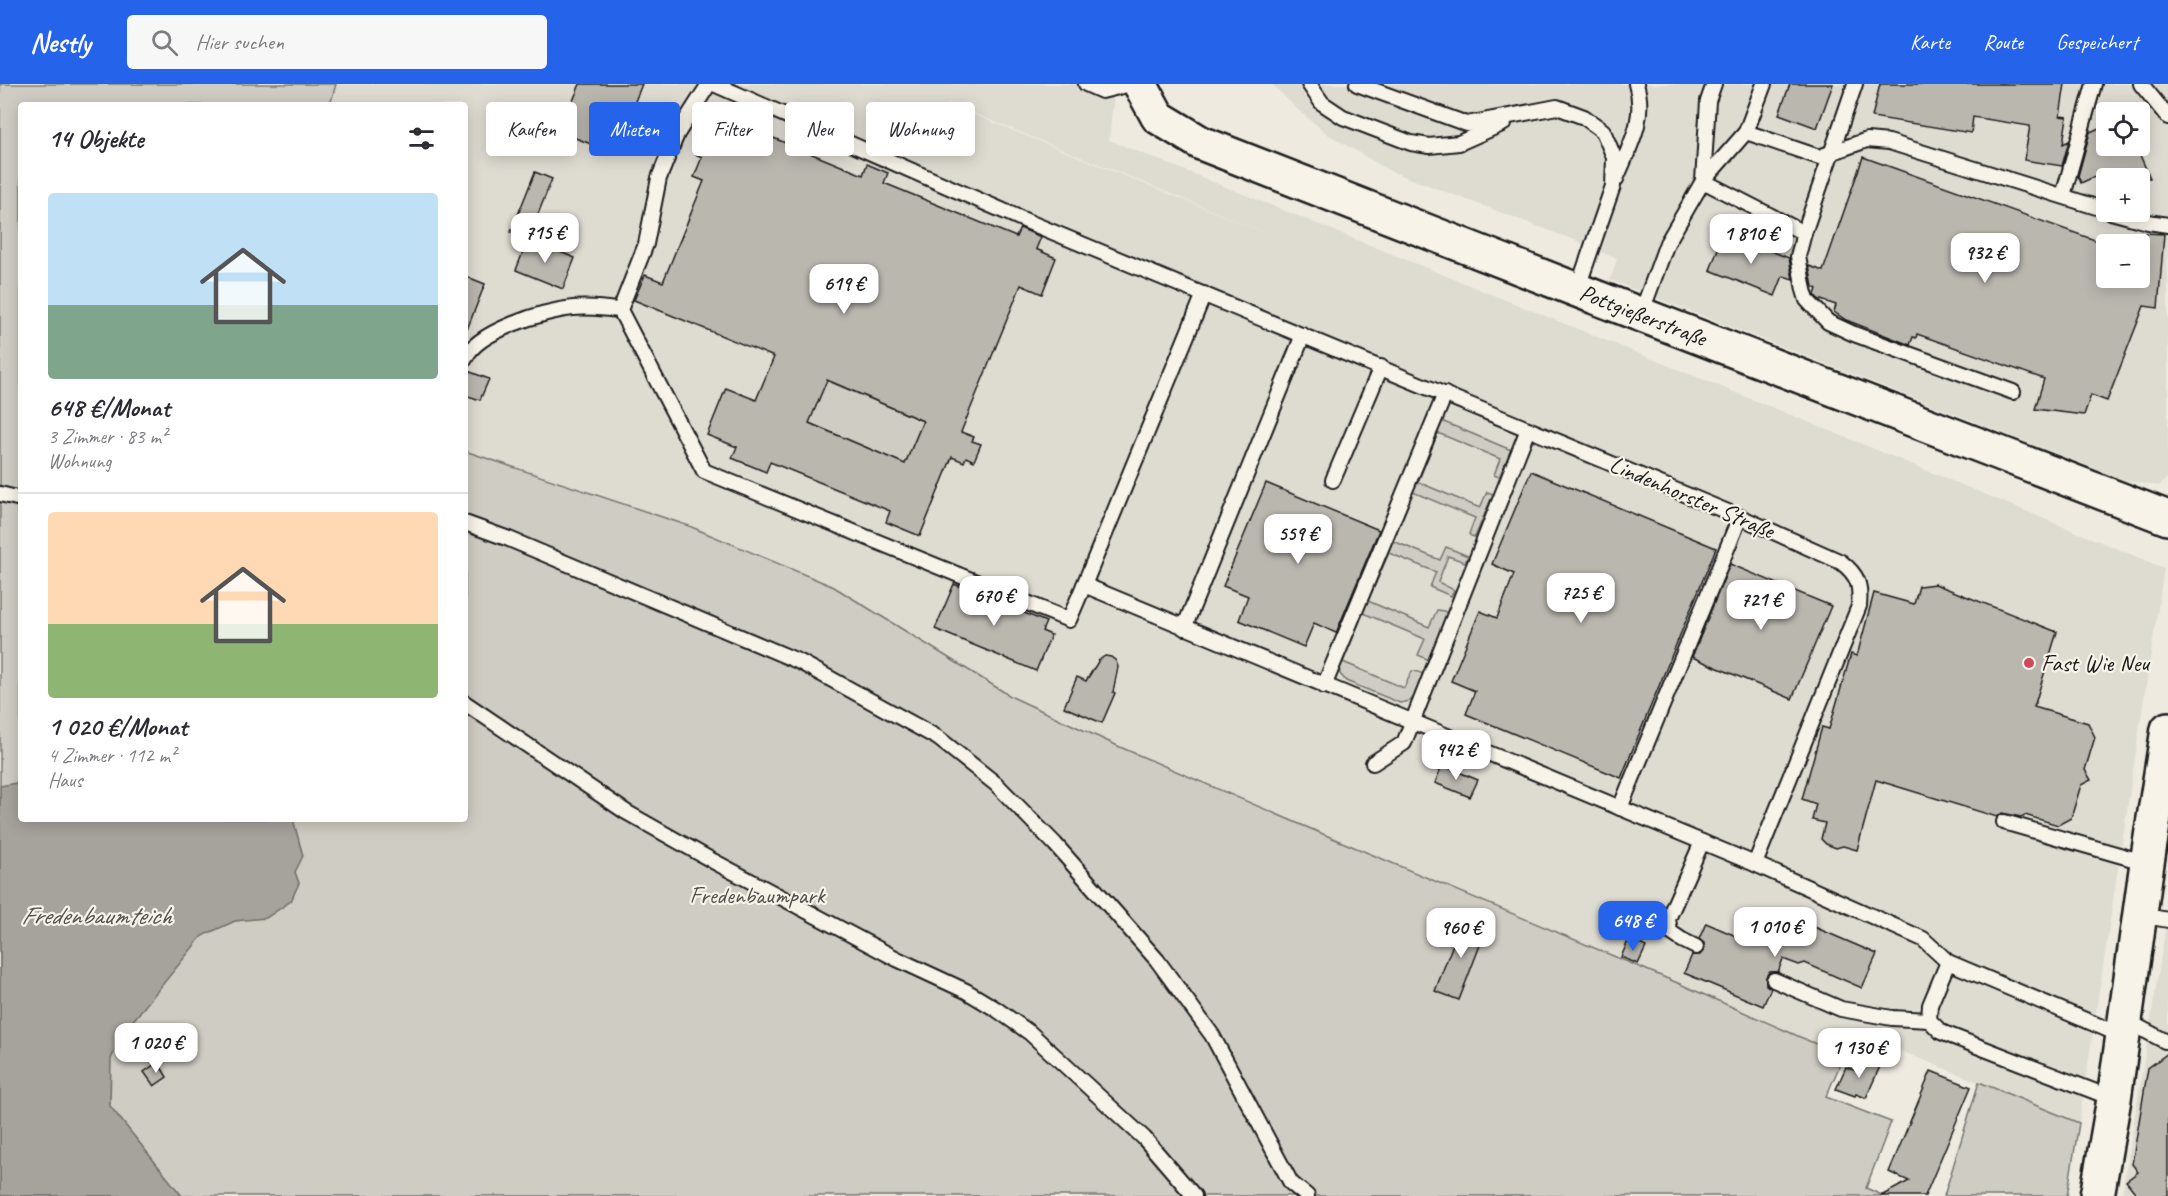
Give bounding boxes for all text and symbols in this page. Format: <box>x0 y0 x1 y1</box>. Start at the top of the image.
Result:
search box <box>127 15 547 69</box>
text: Nestly <box>30 25 91 60</box>
icon: search <box>148 26 181 59</box>
text: Hier suchen <box>196 28 284 56</box>
text: Karte <box>1910 29 1950 55</box>
text: Route <box>1983 29 2023 55</box>
text: Gespeichert <box>2056 29 2138 55</box>
chip: Kaufen <box>486 102 577 156</box>
chip: Mieten <box>589 102 680 156</box>
chip: Filter <box>692 102 773 156</box>
chip: Neu <box>785 102 854 156</box>
chip: Wohnung <box>866 102 975 156</box>
map controls <box>2096 102 2150 288</box>
button: locate <box>2096 102 2150 156</box>
text: 14 Objekte <box>48 122 144 155</box>
icon: filters <box>405 122 438 155</box>
button: + <box>2096 168 2150 222</box>
pin: 715 € <box>503 213 587 264</box>
pin: 1 810 € <box>1696 214 1806 265</box>
text: 715 € <box>525 220 565 245</box>
text: 1 810 € <box>1724 221 1778 246</box>
icon: home <box>189 232 297 340</box>
pin: 932 € <box>1943 233 2027 284</box>
button: − <box>2096 234 2150 288</box>
text: 932 € <box>1965 240 2005 265</box>
pin: 619 € <box>802 264 886 315</box>
text: 619 € <box>823 271 865 296</box>
street label: Pottgießerstraße <box>1575 277 1713 354</box>
text: 648 €/Monat <box>48 391 170 424</box>
text: 3 Zimmer · 83 m² <box>48 424 167 449</box>
text: Wohnung <box>48 449 111 474</box>
street label: Lindenhorster Straße <box>1605 449 1781 546</box>
pin: 559 € <box>1256 514 1340 565</box>
text: 559 € <box>1278 521 1318 546</box>
icon: home <box>189 551 297 659</box>
pin: 725 € <box>1539 573 1623 624</box>
pin: 670 € <box>952 576 1036 627</box>
text: 725 € <box>1561 580 1601 605</box>
pin: 721 € <box>1719 580 1803 631</box>
text: 670 € <box>973 583 1015 608</box>
text: 721 € <box>1741 587 1781 612</box>
place label: Fast Wie Neu <box>2041 648 2151 678</box>
marker: Fast Wie Neu <box>2022 656 2036 670</box>
text: 1 020 €/Monat <box>48 710 187 743</box>
pin: 942 € <box>1414 730 1498 781</box>
text: 942 € <box>1436 737 1476 762</box>
text: 4 Zimmer · 112 m² <box>48 743 176 768</box>
text: Haus <box>48 768 82 793</box>
park label: Fredenbaumpark <box>689 880 827 910</box>
water label: Fredenbaumteich <box>21 899 173 932</box>
pin: 648 € <box>1591 901 1675 952</box>
pin: 1 010 € <box>1720 907 1830 958</box>
pin: 960 € <box>1419 908 1503 959</box>
text: 648 € <box>1612 908 1654 933</box>
text: 1 010 € <box>1748 914 1802 939</box>
text: 960 € <box>1440 915 1482 940</box>
pin: 1 020 € <box>101 1023 211 1074</box>
pin: 1 130 € <box>1804 1028 1914 1079</box>
text: 1 020 € <box>129 1030 183 1055</box>
text: 1 130 € <box>1832 1035 1886 1060</box>

